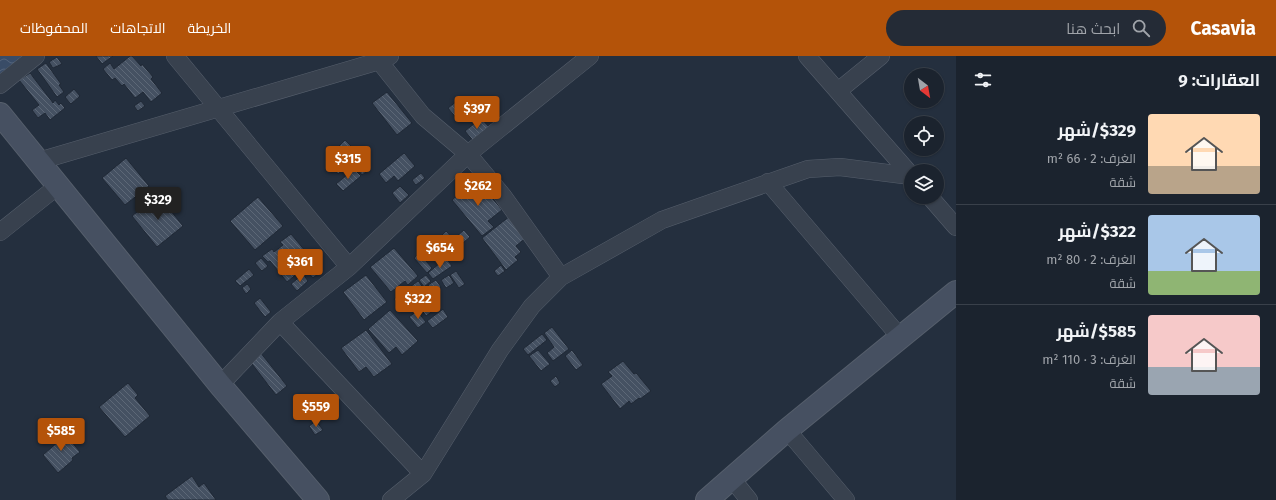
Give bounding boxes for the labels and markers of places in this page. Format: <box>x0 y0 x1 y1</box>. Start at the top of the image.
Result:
pin: $397 <box>453 96 501 130</box>
pin: $315 <box>324 146 372 180</box>
pin: $262 <box>454 173 502 207</box>
pin: $329 <box>134 187 182 221</box>
pin: $654 <box>416 235 464 269</box>
pin: $361 <box>276 249 324 283</box>
pin: $322 <box>394 286 442 320</box>
pin: $559 <box>292 394 340 428</box>
pin: $585 <box>37 418 85 452</box>

